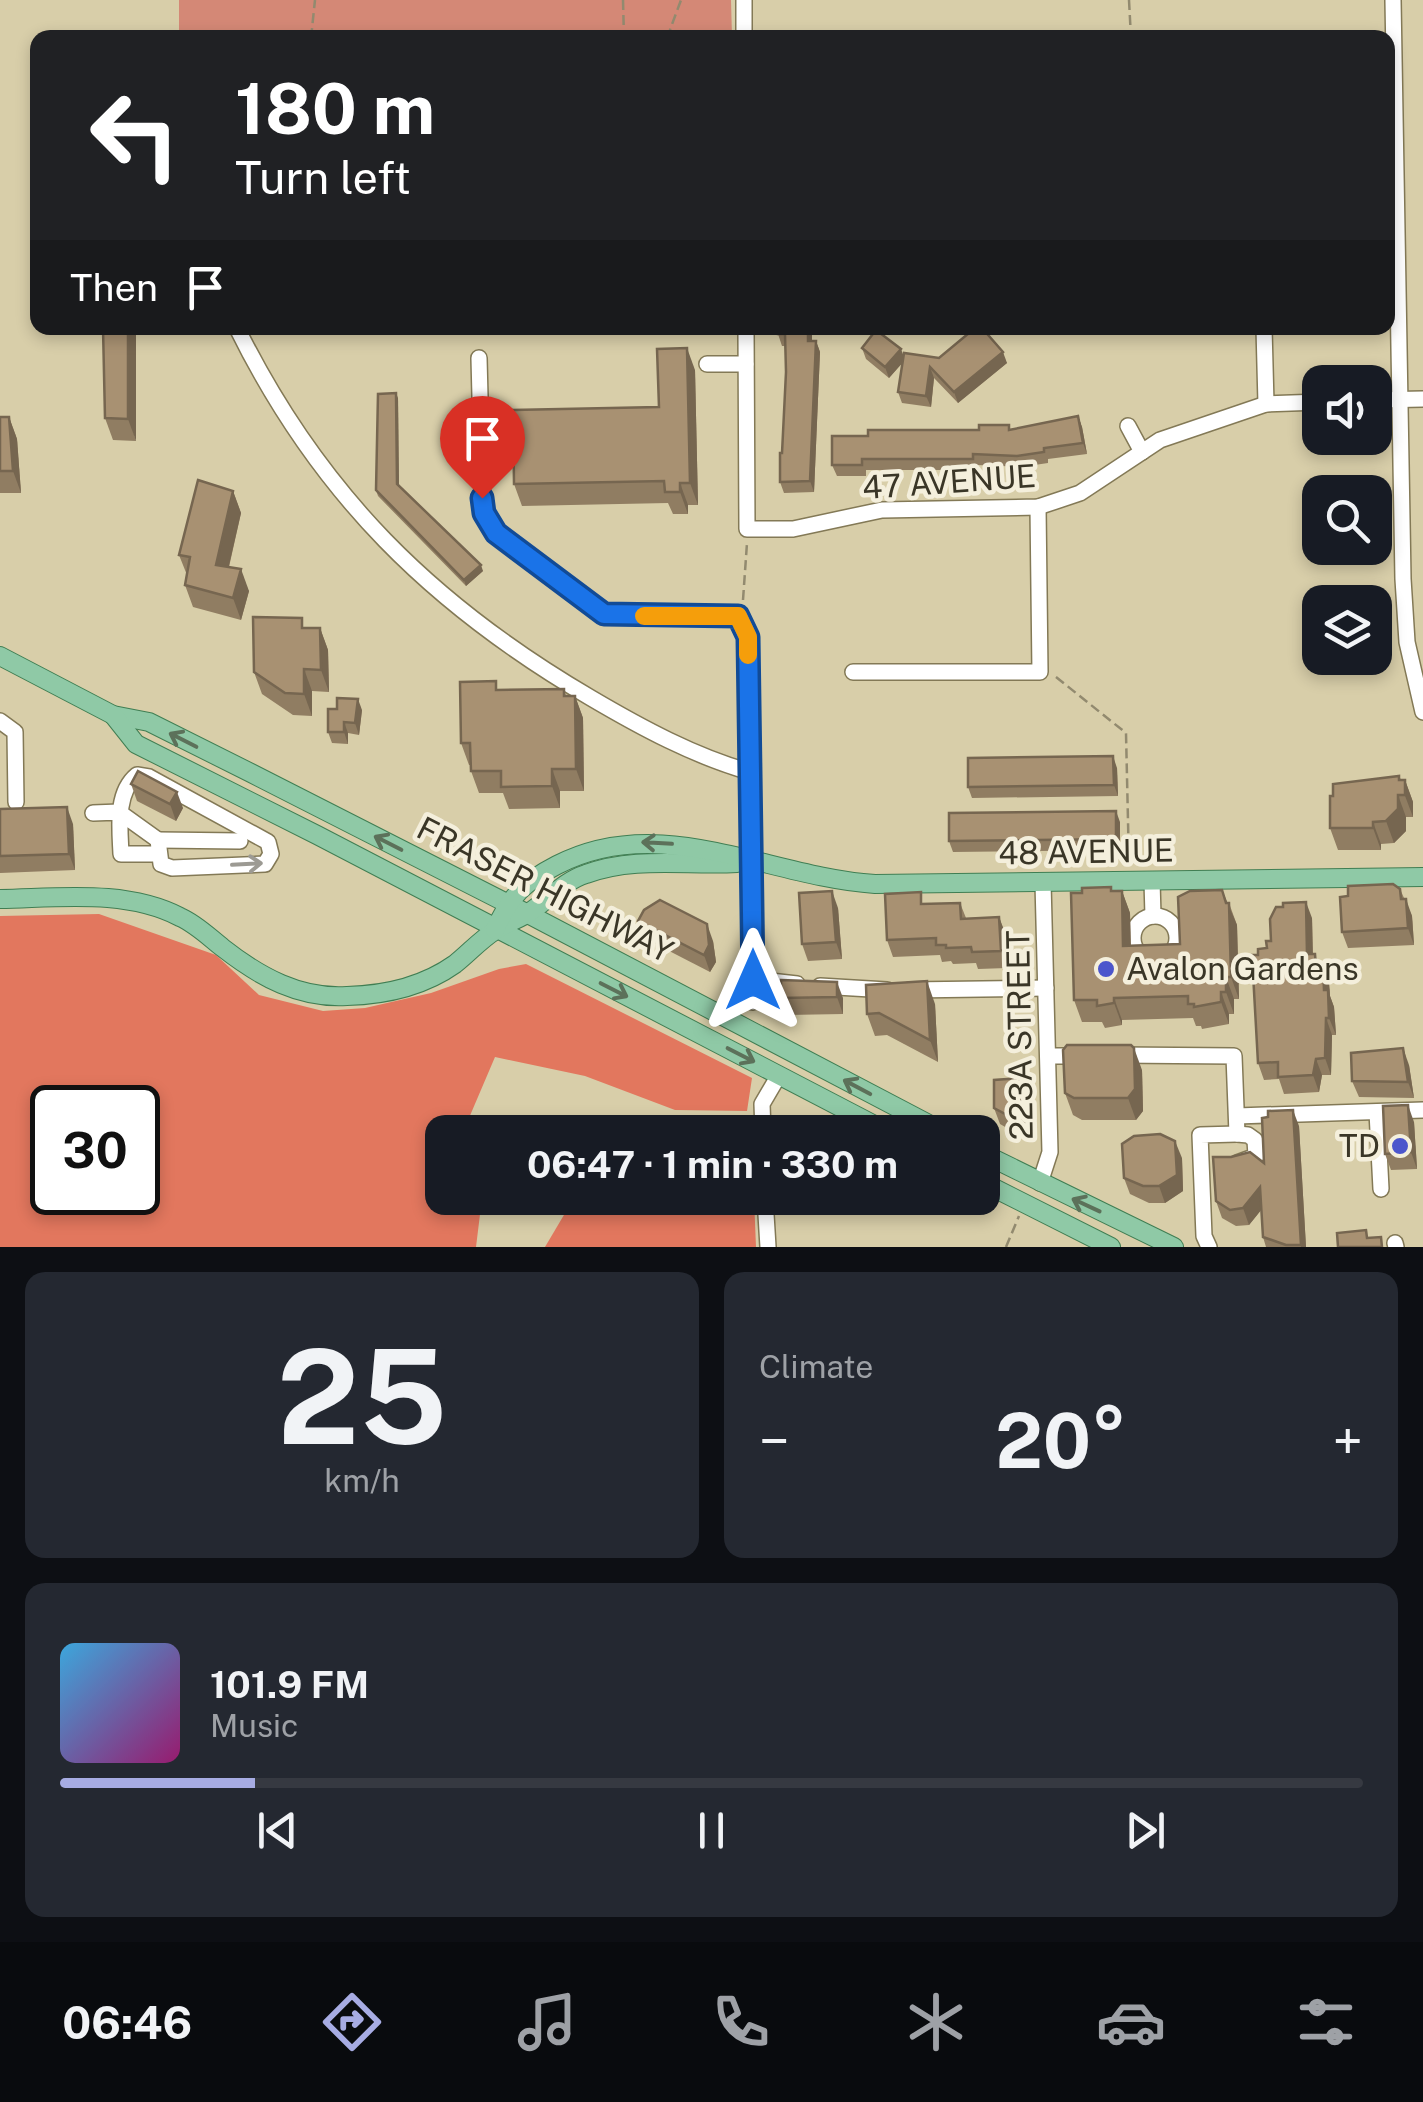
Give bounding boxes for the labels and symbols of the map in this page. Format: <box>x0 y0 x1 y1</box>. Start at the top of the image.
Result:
pin <box>440 396 525 499</box>
street label: 47 AVENUE <box>861 457 1037 506</box>
one-way arrow <box>169 729 199 748</box>
street label: FRASER HIGHWAY <box>411 809 680 970</box>
street label: 48 AVENUE <box>998 831 1174 872</box>
one-way arrow <box>374 833 404 852</box>
one-way arrow <box>641 833 673 852</box>
one-way arrow <box>230 855 262 874</box>
position arrow <box>701 928 805 1032</box>
street label: 223A STREET <box>999 930 1040 1140</box>
place label: Avalon Gardens <box>1126 950 1359 987</box>
marker: Avalon Gardens <box>1095 958 1117 980</box>
one-way arrow <box>598 981 628 1000</box>
one-way arrow <box>725 1046 755 1065</box>
one-way arrow <box>843 1077 873 1096</box>
speed limit sign: 30 <box>30 1085 160 1215</box>
place label: TD <box>1339 1127 1380 1164</box>
marker: TD <box>1389 1135 1411 1157</box>
one-way arrow <box>1072 1195 1102 1214</box>

